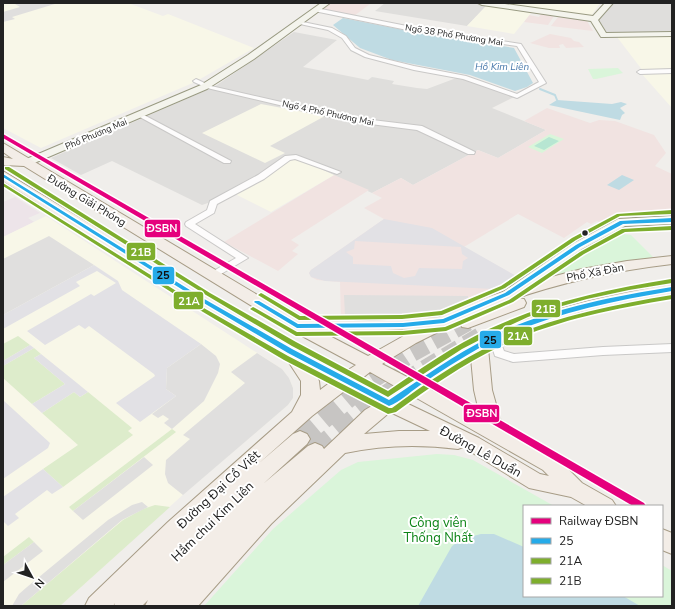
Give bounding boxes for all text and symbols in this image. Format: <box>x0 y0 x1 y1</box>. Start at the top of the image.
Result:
street label: Ngõ 38 Phố Phương Mai <box>404 21 504 49</box>
water label: Hồ Kim Liên <box>475 60 529 74</box>
street label: Ngõ 4 Phố Phương Mai <box>281 97 375 129</box>
street label: Phố Phương Mai <box>63 116 129 152</box>
street label: Đường Giải Phóng <box>44 170 129 230</box>
line badge: ĐSBN <box>144 219 181 238</box>
text: ĐSBN <box>145 221 178 236</box>
unlabelled marker <box>580 228 590 238</box>
line badge: 21B <box>126 242 156 261</box>
text: 21B <box>131 245 151 260</box>
street label: Phố Xã Đàn <box>565 260 625 285</box>
line badge: 25 <box>152 266 175 285</box>
text: 25 <box>156 268 170 283</box>
line badge: 21A <box>173 291 204 310</box>
text: 21A <box>178 294 201 309</box>
line badge: 21B <box>531 299 561 318</box>
text: 21B <box>536 302 556 317</box>
line badge: 21A <box>503 326 533 346</box>
text: 21A <box>507 329 530 344</box>
line badge: 25 <box>479 330 502 349</box>
text: 25 <box>483 333 497 348</box>
line badge: ĐSBN <box>463 404 500 423</box>
text: ĐSBN <box>465 406 498 421</box>
street label: Đường Lê Duẩn <box>435 421 525 482</box>
street label: Đường Đại Cồ Việt <box>172 446 265 534</box>
street label: Hầm chui Kim Liên <box>167 478 258 566</box>
legend <box>523 505 663 597</box>
text: Railway ĐSBN <box>559 513 638 529</box>
park label: Công viên Thống Nhất <box>403 514 473 547</box>
text: 25 <box>559 533 573 549</box>
text: 21A <box>559 553 582 569</box>
north arrow <box>12 557 52 597</box>
text: 21B <box>559 573 582 589</box>
text: N <box>31 575 48 591</box>

